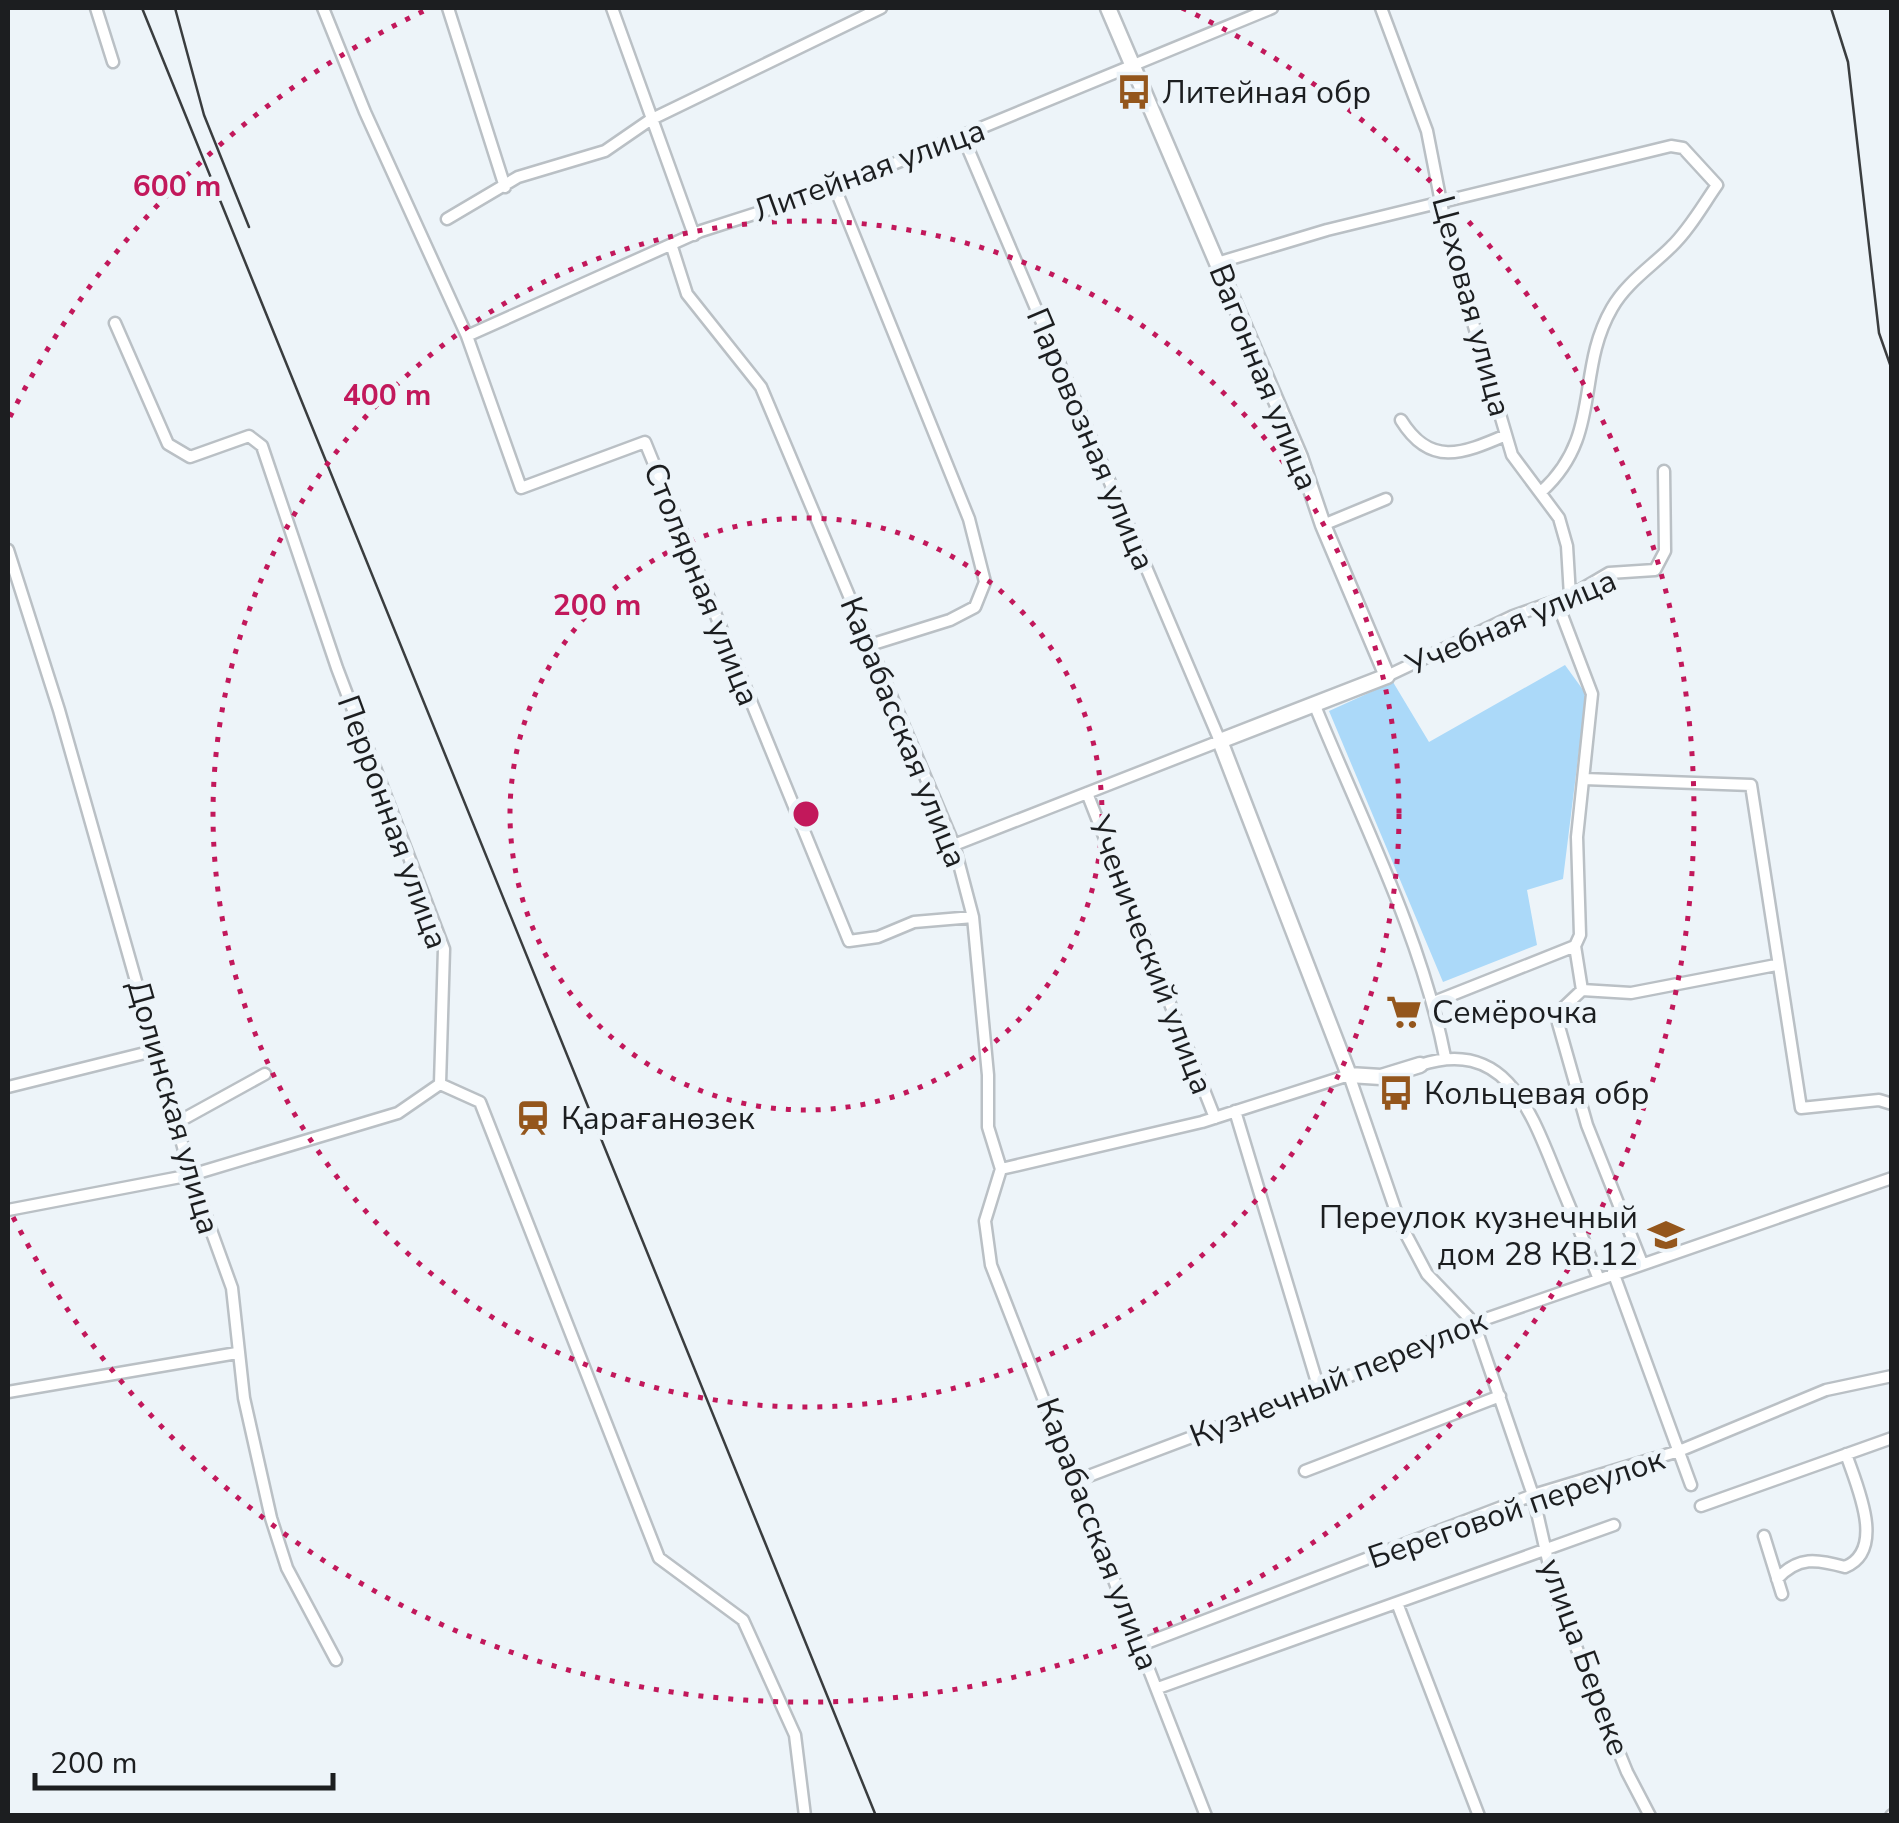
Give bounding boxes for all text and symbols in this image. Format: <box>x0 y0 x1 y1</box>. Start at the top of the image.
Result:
place label: Литейная обр <box>1162 71 1371 114</box>
bus stop icon: Литейная обр <box>1115 73 1153 111</box>
street label: Литейная улица <box>747 109 991 232</box>
text: 600 m <box>133 166 221 207</box>
street label: Цеховая улица <box>1421 191 1522 421</box>
street label: Вагонная улица <box>1199 258 1329 497</box>
street label: Паровозная улица <box>1016 302 1165 577</box>
text: 400 m <box>343 375 431 416</box>
street label: Столярная улица <box>633 456 770 712</box>
street label: Учебная улица <box>1399 559 1623 686</box>
text: 200 m <box>553 585 641 626</box>
street label: Карабасская улица <box>830 590 977 874</box>
street label: Перронная улица <box>327 689 458 955</box>
centre of rings <box>788 796 824 832</box>
street label: Ученический улица <box>1077 809 1223 1101</box>
street label: Долинская улица <box>117 975 230 1239</box>
place label: Семёрочка <box>1432 991 1598 1034</box>
supermarket icon: Семёрочка <box>1385 993 1423 1031</box>
place label: Кольцевая обр <box>1424 1072 1650 1115</box>
bus stop icon: Кольцевая обр <box>1377 1074 1415 1112</box>
place label: Қарағанөзек <box>561 1097 755 1140</box>
station icon: Қарағанөзек <box>514 1099 552 1137</box>
place label: Переулок кузнечный дом 28 КВ.12 <box>1319 1196 1638 1276</box>
school or university icon: Переулок кузнечный дом 28 КВ.12 <box>1647 1216 1685 1254</box>
street label: Кузнечный переулок <box>1183 1299 1493 1458</box>
street label: Карабасская улица <box>1026 1392 1169 1677</box>
street label: Береговой переулок <box>1362 1438 1670 1579</box>
street label: улица Береке <box>1529 1553 1640 1762</box>
scale bar <box>35 1728 332 1790</box>
text: 200 m <box>50 1743 137 1784</box>

